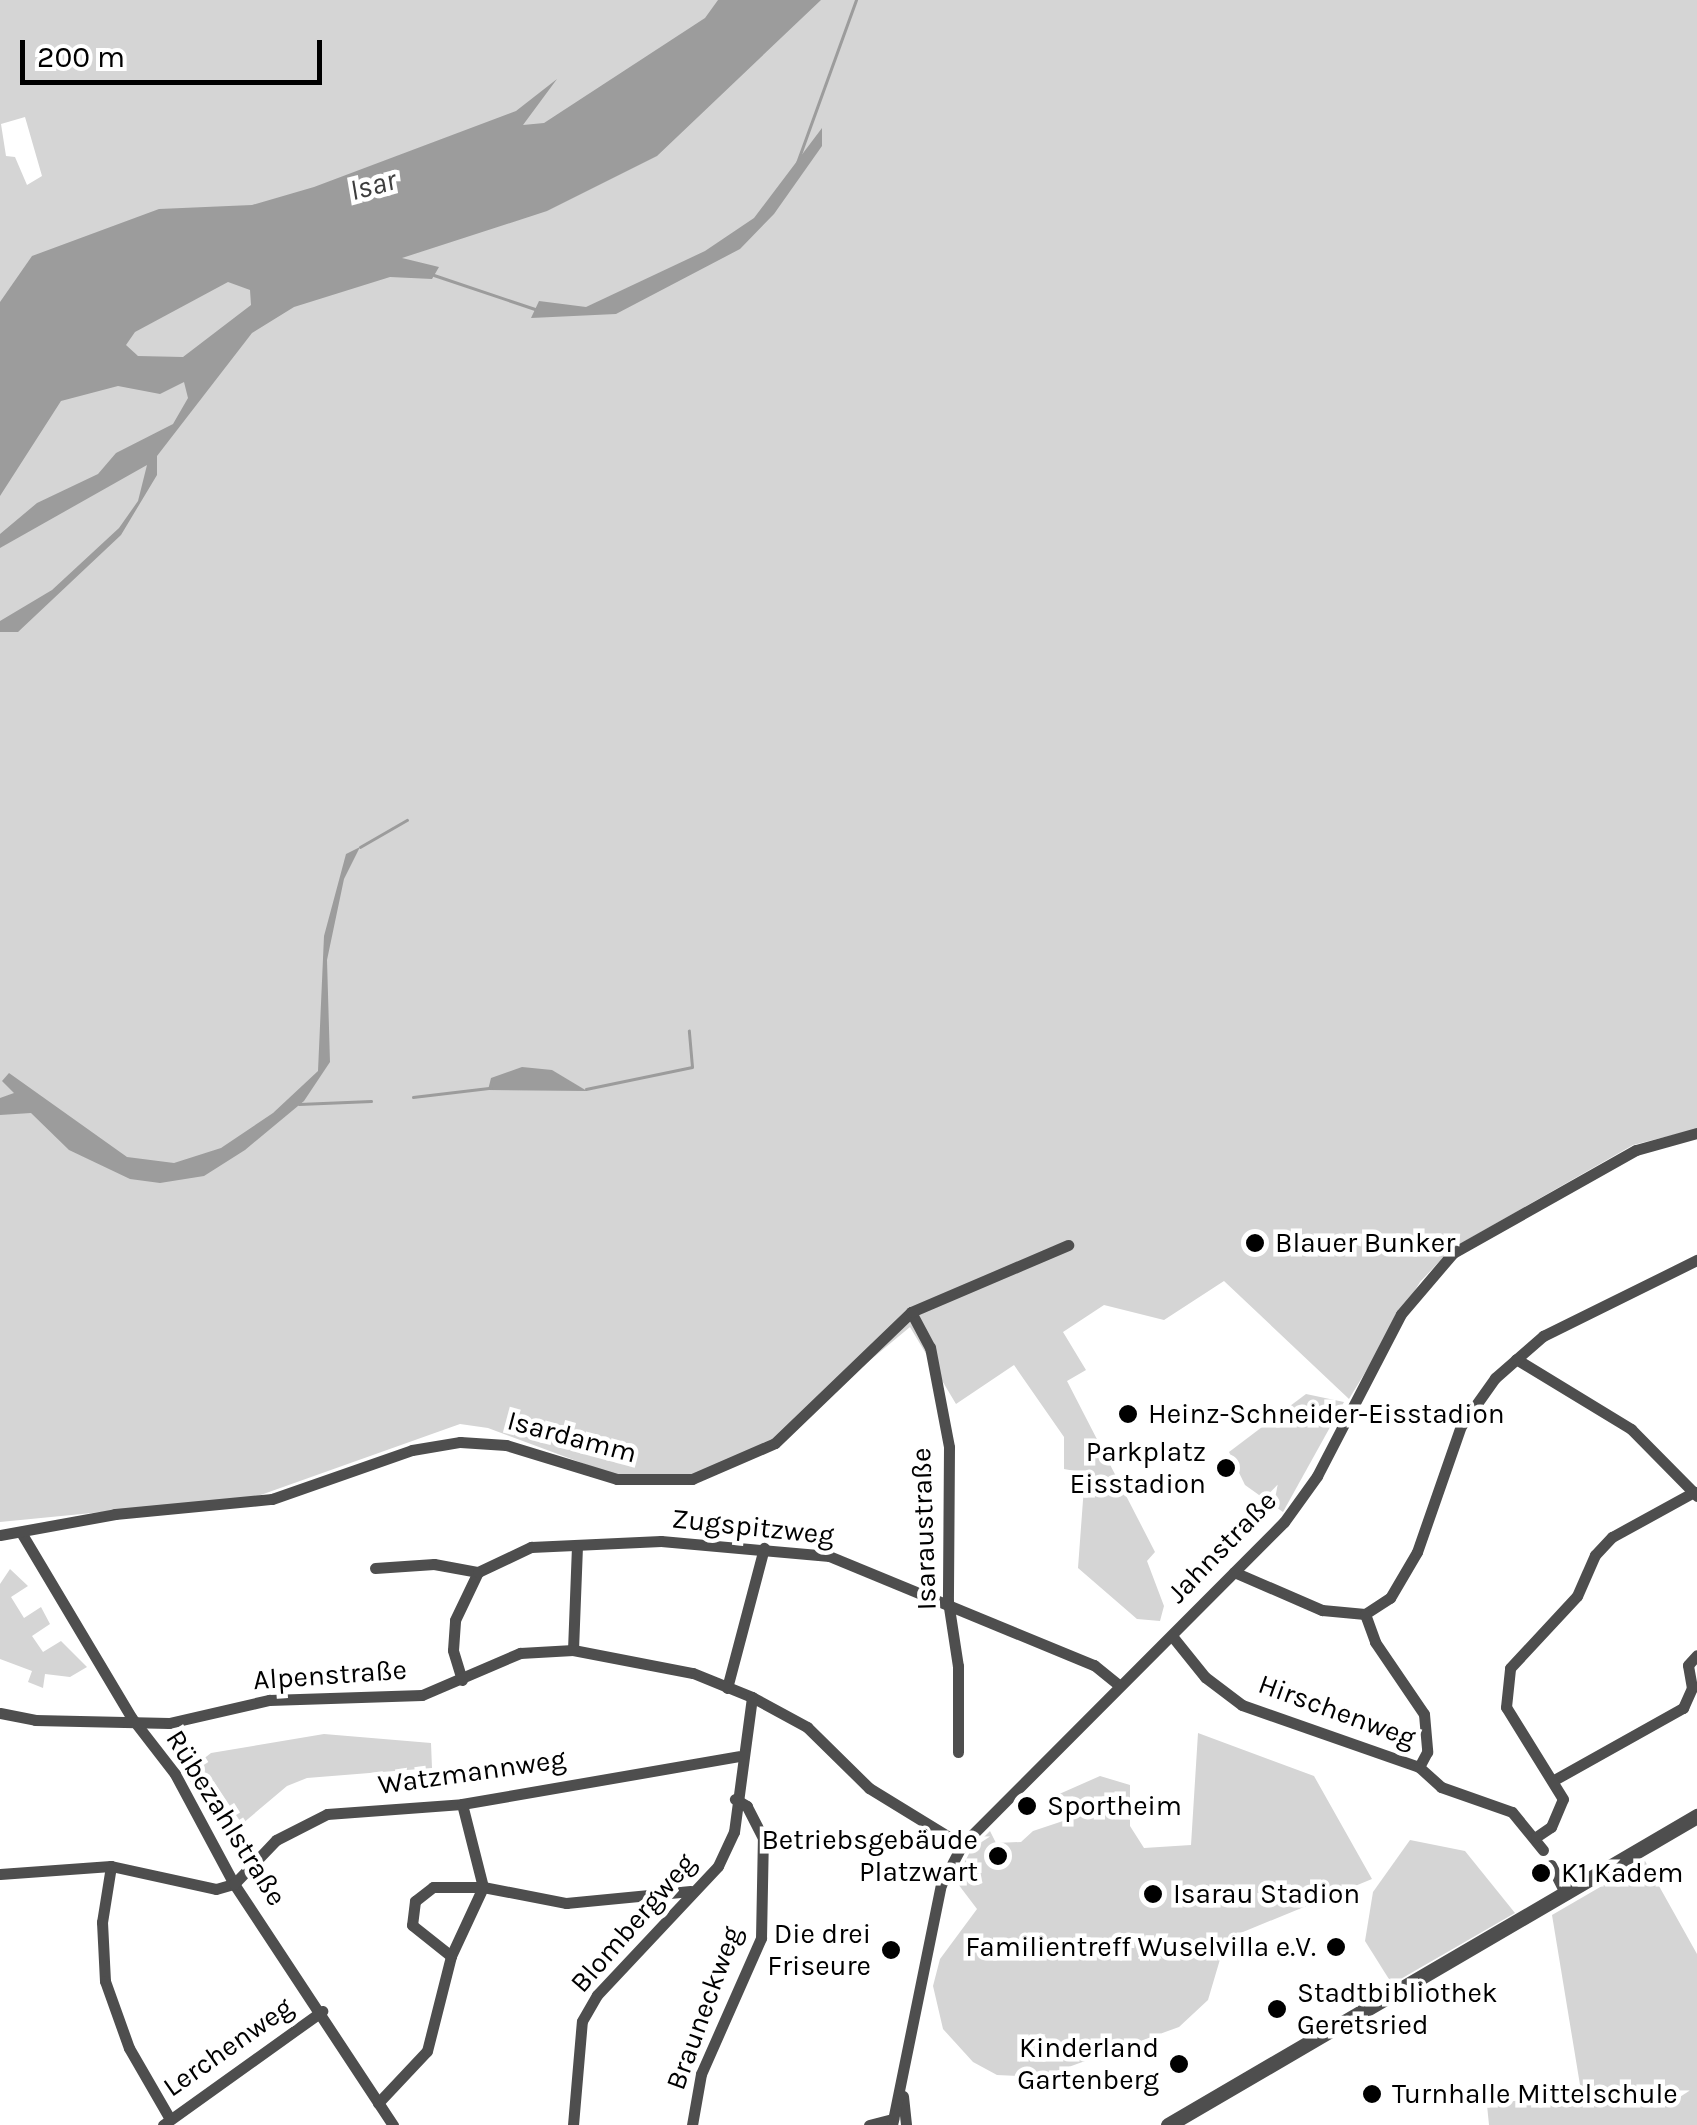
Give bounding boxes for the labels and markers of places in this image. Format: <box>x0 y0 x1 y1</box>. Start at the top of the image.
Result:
place label: Blauer Bunker <box>1275 1226 1455 1260</box>
marker: Blauer Bunker <box>1244 1232 1266 1254</box>
place label: Heinz-Schneider-Eisstadion <box>1148 1397 1505 1431</box>
marker: Heinz-Schneider-Eisstadion <box>1117 1403 1139 1425</box>
place label: Parkplatz Eisstadion <box>1069 1435 1206 1501</box>
marker: Parkplatz Eisstadion <box>1215 1457 1237 1479</box>
place label: Sportheim <box>1047 1789 1182 1823</box>
marker: Sportheim <box>1016 1795 1038 1817</box>
place label: Betriebsgebäude Platzwart <box>761 1823 978 1889</box>
marker: Betriebsgebäude Platzwart <box>987 1845 1009 1867</box>
place label: K1 Kadem <box>1561 1856 1683 1890</box>
marker: K1 Kadem <box>1530 1862 1552 1884</box>
place label: Isarau Stadion <box>1173 1877 1360 1911</box>
marker: Isarau Stadion <box>1142 1883 1164 1905</box>
place label: Die drei Friseure <box>767 1917 871 1983</box>
place label: Familientreff Wuselvilla e.V. <box>965 1930 1316 1964</box>
marker: Familientreff Wuselvilla e.V. <box>1325 1936 1347 1958</box>
marker: Die drei Friseure <box>880 1939 902 1961</box>
place label: Stadtbibliothek Geretsried <box>1297 1976 1498 2042</box>
marker: Stadtbibliothek Geretsried <box>1266 1998 1288 2020</box>
place label: Kinderland Gartenberg <box>1017 2031 1159 2097</box>
marker: Kinderland Gartenberg <box>1168 2053 1190 2075</box>
place label: Turnhalle Mittelschule <box>1392 2077 1678 2111</box>
marker: Turnhalle Mittelschule <box>1361 2083 1383 2105</box>

